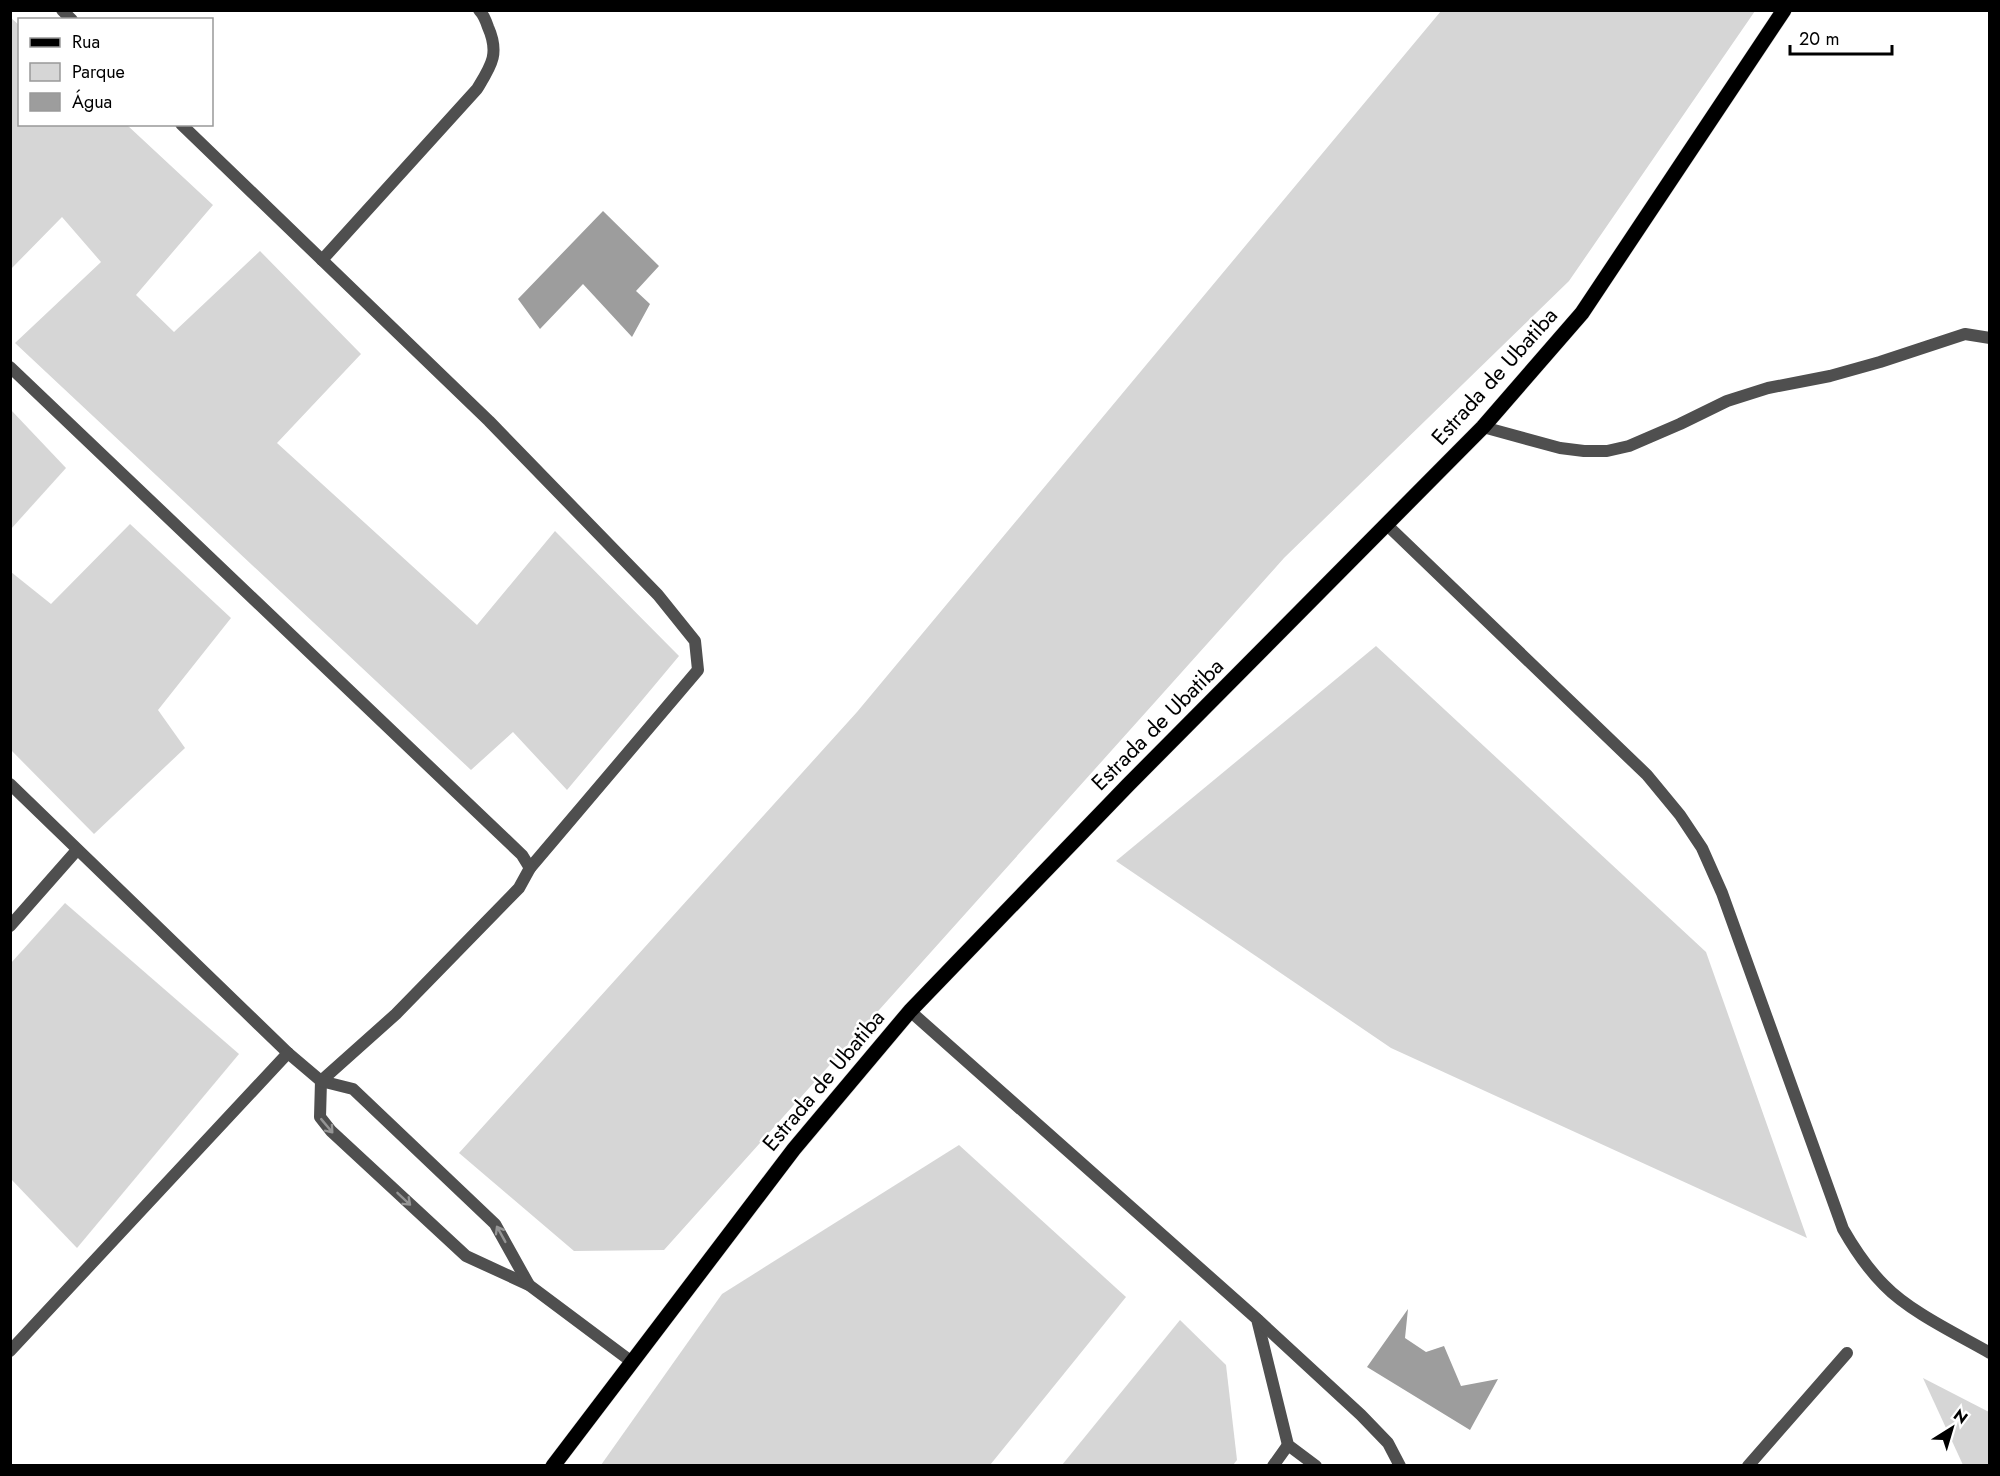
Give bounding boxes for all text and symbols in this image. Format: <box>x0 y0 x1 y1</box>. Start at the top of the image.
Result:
legend <box>18 18 213 126</box>
scale bar <box>1790 18 1892 56</box>
text: 20 m <box>1799 26 1839 52</box>
text: Rua <box>72 29 100 55</box>
text: Parque <box>72 59 125 85</box>
text: Água <box>72 89 112 115</box>
street label: Estrada de Ubatiba <box>1423 300 1565 452</box>
street label: Estrada de Ubatiba <box>1084 651 1230 797</box>
street label: Estrada de Ubatiba <box>754 1002 892 1158</box>
one-way arrow <box>320 1118 334 1133</box>
one-way arrow <box>396 1192 411 1206</box>
one-way arrow <box>495 1226 506 1244</box>
north arrow <box>1922 1398 1982 1458</box>
text: N <box>1949 1403 1973 1429</box>

